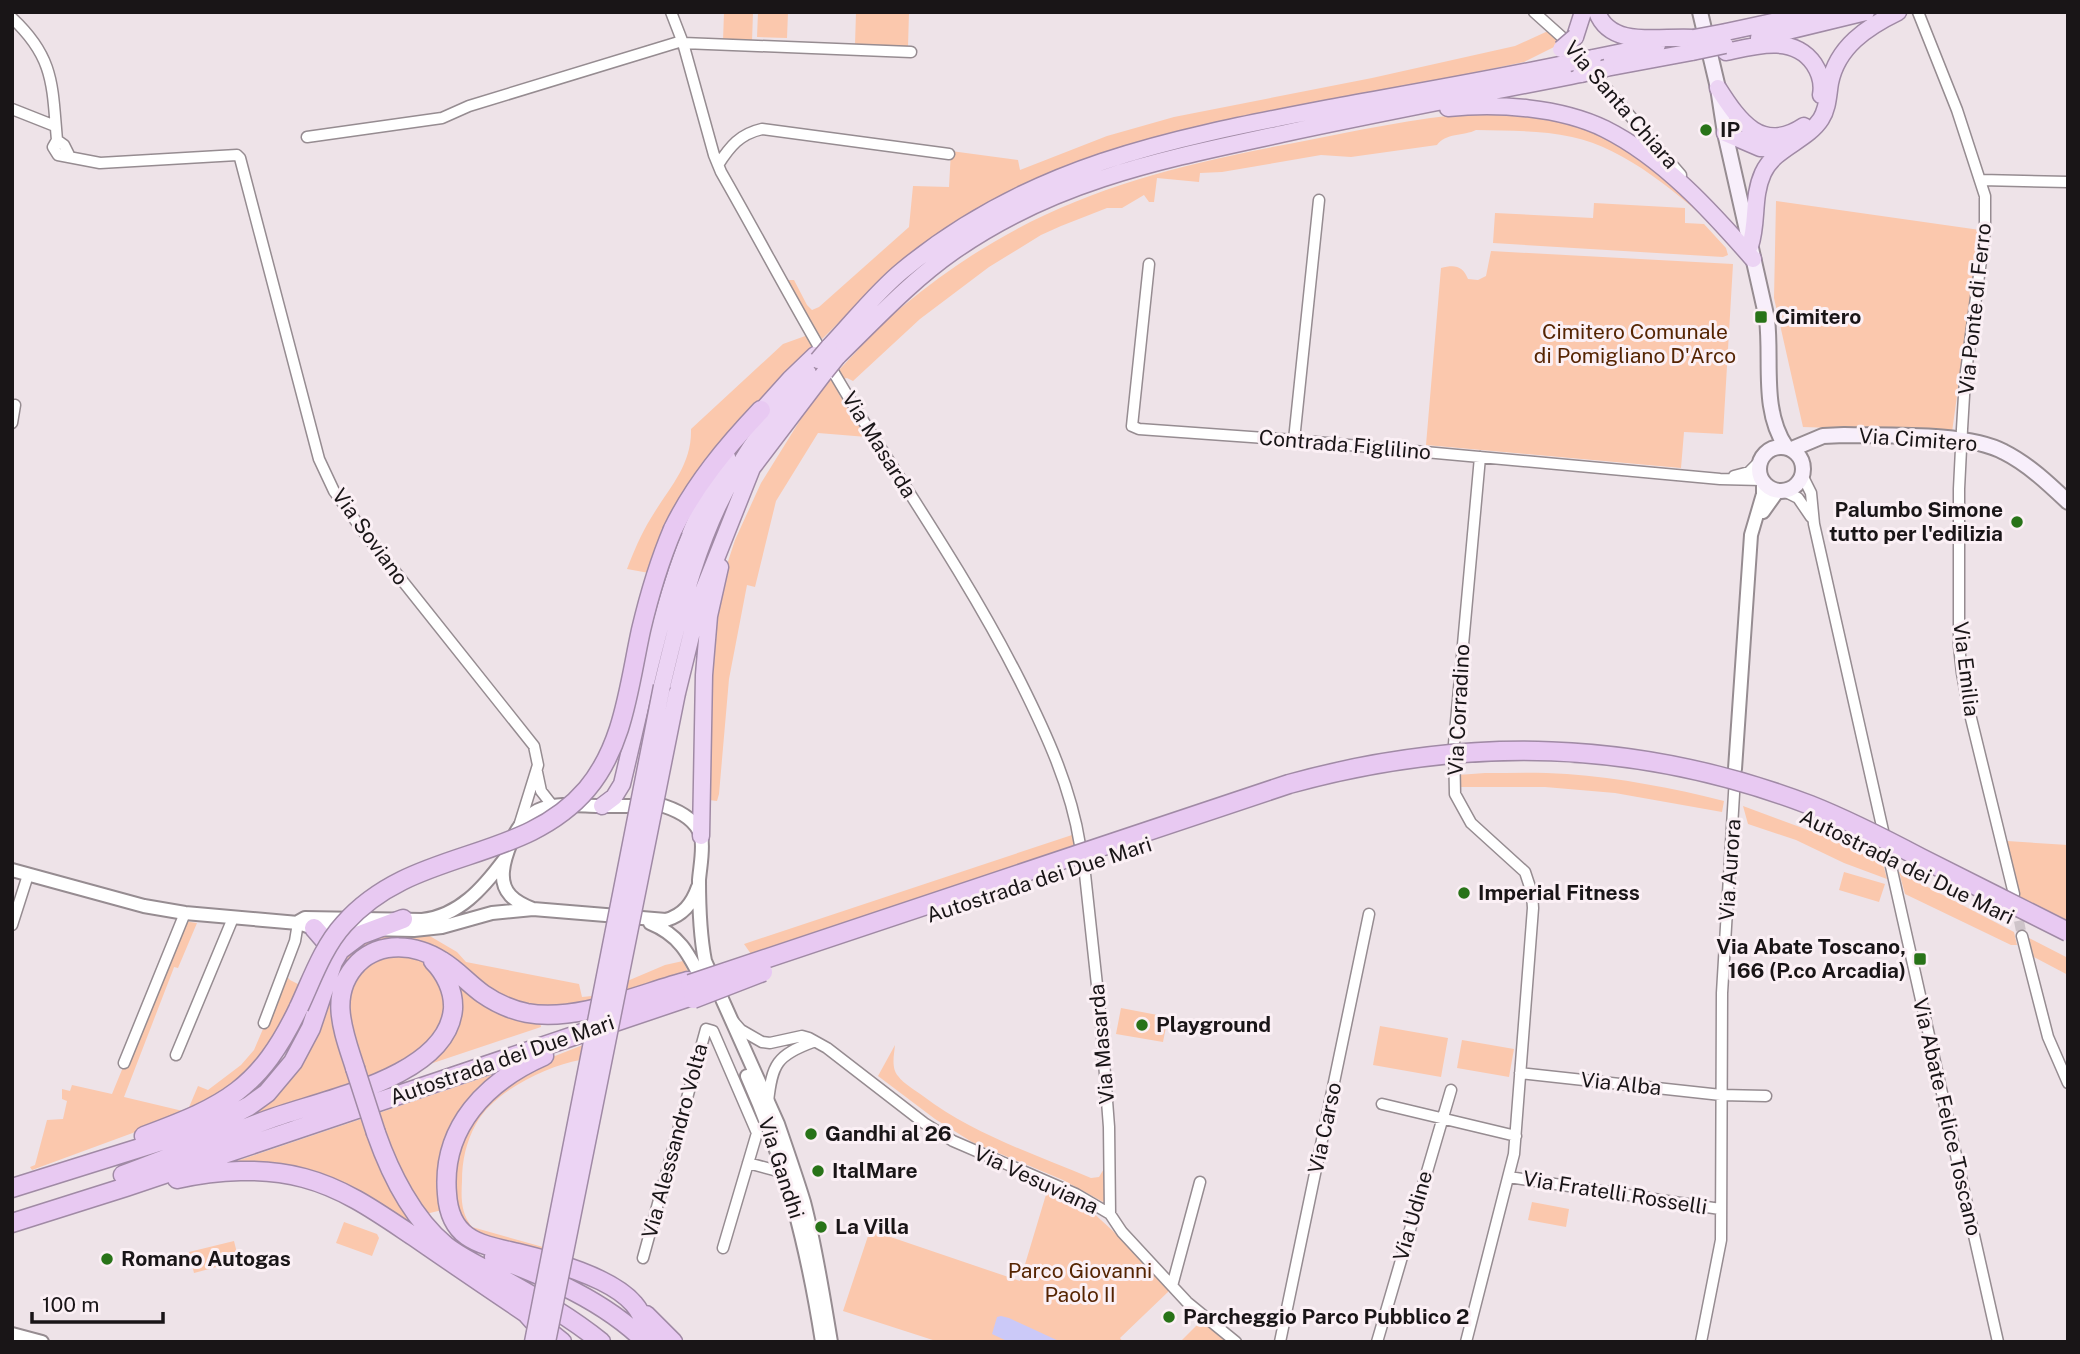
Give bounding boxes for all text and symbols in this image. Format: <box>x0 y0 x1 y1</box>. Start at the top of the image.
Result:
street label: Via Santa Chiara <box>1559 36 1684 174</box>
place label: IP <box>1720 117 1740 142</box>
marker: IP <box>1698 122 1714 138</box>
street label: Via Ponte di Ferro <box>1953 222 1996 396</box>
place label: Cimitero <box>1775 304 1861 329</box>
marker: Cimitero <box>1753 309 1769 325</box>
park label: Cimitero Comunale di Pomigliano D'Arco <box>1534 319 1736 368</box>
street label: Via Masarda <box>837 387 922 502</box>
street label: Via Cimitero <box>1858 423 1978 456</box>
street label: Contrada Figlilino <box>1258 425 1432 464</box>
street label: Via Soviano <box>327 484 414 590</box>
place label: Palumbo Simone tutto per l'edilizia <box>1829 497 2003 546</box>
marker: Palumbo Simone tutto per l'edilizia <box>2009 514 2025 530</box>
street label: Via Emilia <box>1948 620 1985 718</box>
street label: Via Corradino <box>1443 643 1474 777</box>
street label: Autostrada dei Due Mari <box>1796 804 2019 929</box>
street label: Via Aurora <box>1713 818 1746 922</box>
street label: Autostrada dei Due Mari <box>923 831 1155 928</box>
place label: Imperial Fitness <box>1478 880 1640 905</box>
marker: Imperial Fitness <box>1456 885 1472 901</box>
place label: Via Abate Toscano, 166 (P.co Arcadia) <box>1716 934 1906 983</box>
marker: Via Abate Toscano, 166 (P.co Arcadia) <box>1912 951 1928 967</box>
street label: Via Masarda <box>1084 983 1119 1105</box>
street label: Via Abate Felice Toscano <box>1908 996 1987 1238</box>
street label: Autostrada dei Due Mari <box>386 1009 617 1110</box>
place label: Playground <box>1156 1012 1271 1037</box>
marker: Playground <box>1134 1017 1150 1033</box>
street label: Via Alessandro Volta <box>636 1041 713 1241</box>
street label: Via Alba <box>1579 1067 1663 1100</box>
street label: Via Carso <box>1303 1080 1346 1176</box>
street label: Via Gandhi <box>753 1114 810 1222</box>
place label: Gandhi al 26 <box>825 1121 952 1146</box>
marker: Gandhi al 26 <box>803 1126 819 1142</box>
street label: Via Vesuviana <box>970 1140 1102 1219</box>
place label: ItalMare <box>832 1158 918 1183</box>
marker: ItalMare <box>810 1163 826 1179</box>
street label: Via Fratelli Rosselli <box>1521 1166 1709 1219</box>
street label: Via Udine <box>1388 1168 1437 1264</box>
place label: La Villa <box>835 1214 909 1239</box>
marker: La Villa <box>813 1219 829 1235</box>
place label: Romano Autogas <box>121 1246 291 1271</box>
marker: Romano Autogas <box>99 1251 115 1267</box>
park label: Parco Giovanni Paolo II <box>1008 1258 1152 1307</box>
scale bar <box>32 1280 163 1324</box>
text: 100 m <box>42 1292 99 1317</box>
place label: Parcheggio Parco Pubblico 2 <box>1183 1304 1469 1329</box>
marker: Parcheggio Parco Pubblico 2 <box>1161 1309 1177 1325</box>

